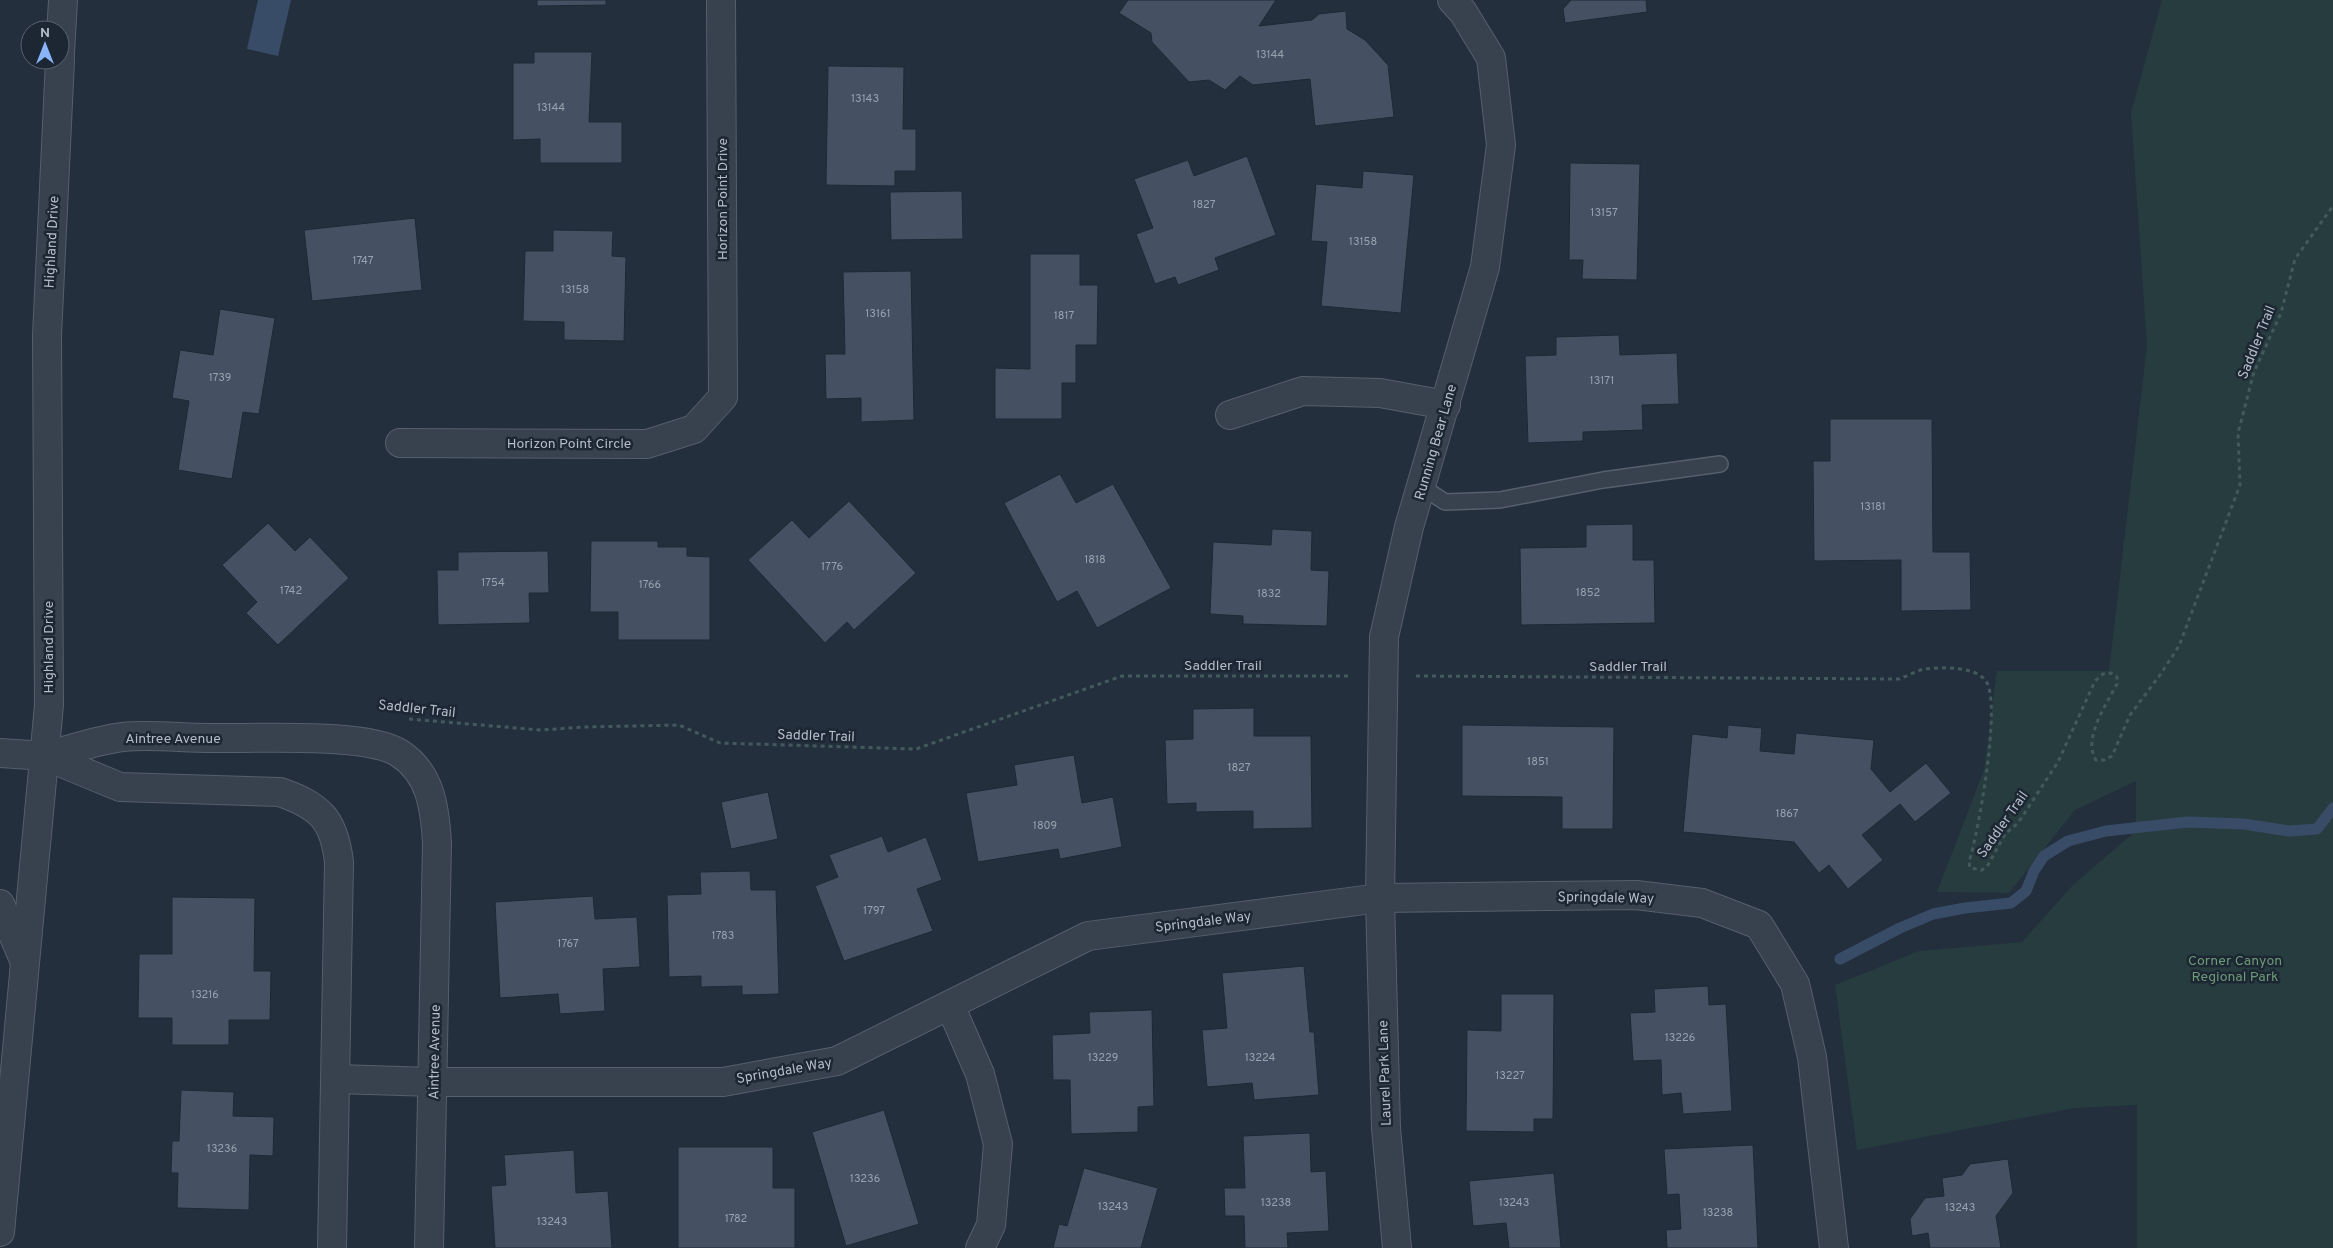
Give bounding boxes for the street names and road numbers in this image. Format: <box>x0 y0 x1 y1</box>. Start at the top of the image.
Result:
street label: Horizon Point Drive <box>715 138 732 260</box>
street label: Highland Drive <box>42 195 63 289</box>
street label: Saddler Trail <box>2235 303 2280 382</box>
street label: Running Bear Lane <box>1412 382 1461 502</box>
street label: Horizon Point Circle <box>507 436 631 453</box>
street label: Highland Drive <box>41 601 58 693</box>
street label: Saddler Trail <box>1184 658 1262 675</box>
street label: Saddler Trail <box>1589 659 1667 676</box>
street label: Saddler Trail <box>377 697 456 722</box>
street label: Saddler Trail <box>777 727 855 746</box>
street label: Aintree Avenue <box>125 731 221 748</box>
street label: Saddler Trail <box>1974 788 2033 862</box>
street label: Springdale Way <box>1558 889 1654 908</box>
street label: Springdale Way <box>1154 908 1252 937</box>
street label: Aintree Avenue <box>426 1004 445 1100</box>
street label: Laurel Park Lane <box>1375 1020 1396 1126</box>
street label: Springdale Way <box>735 1055 833 1088</box>

